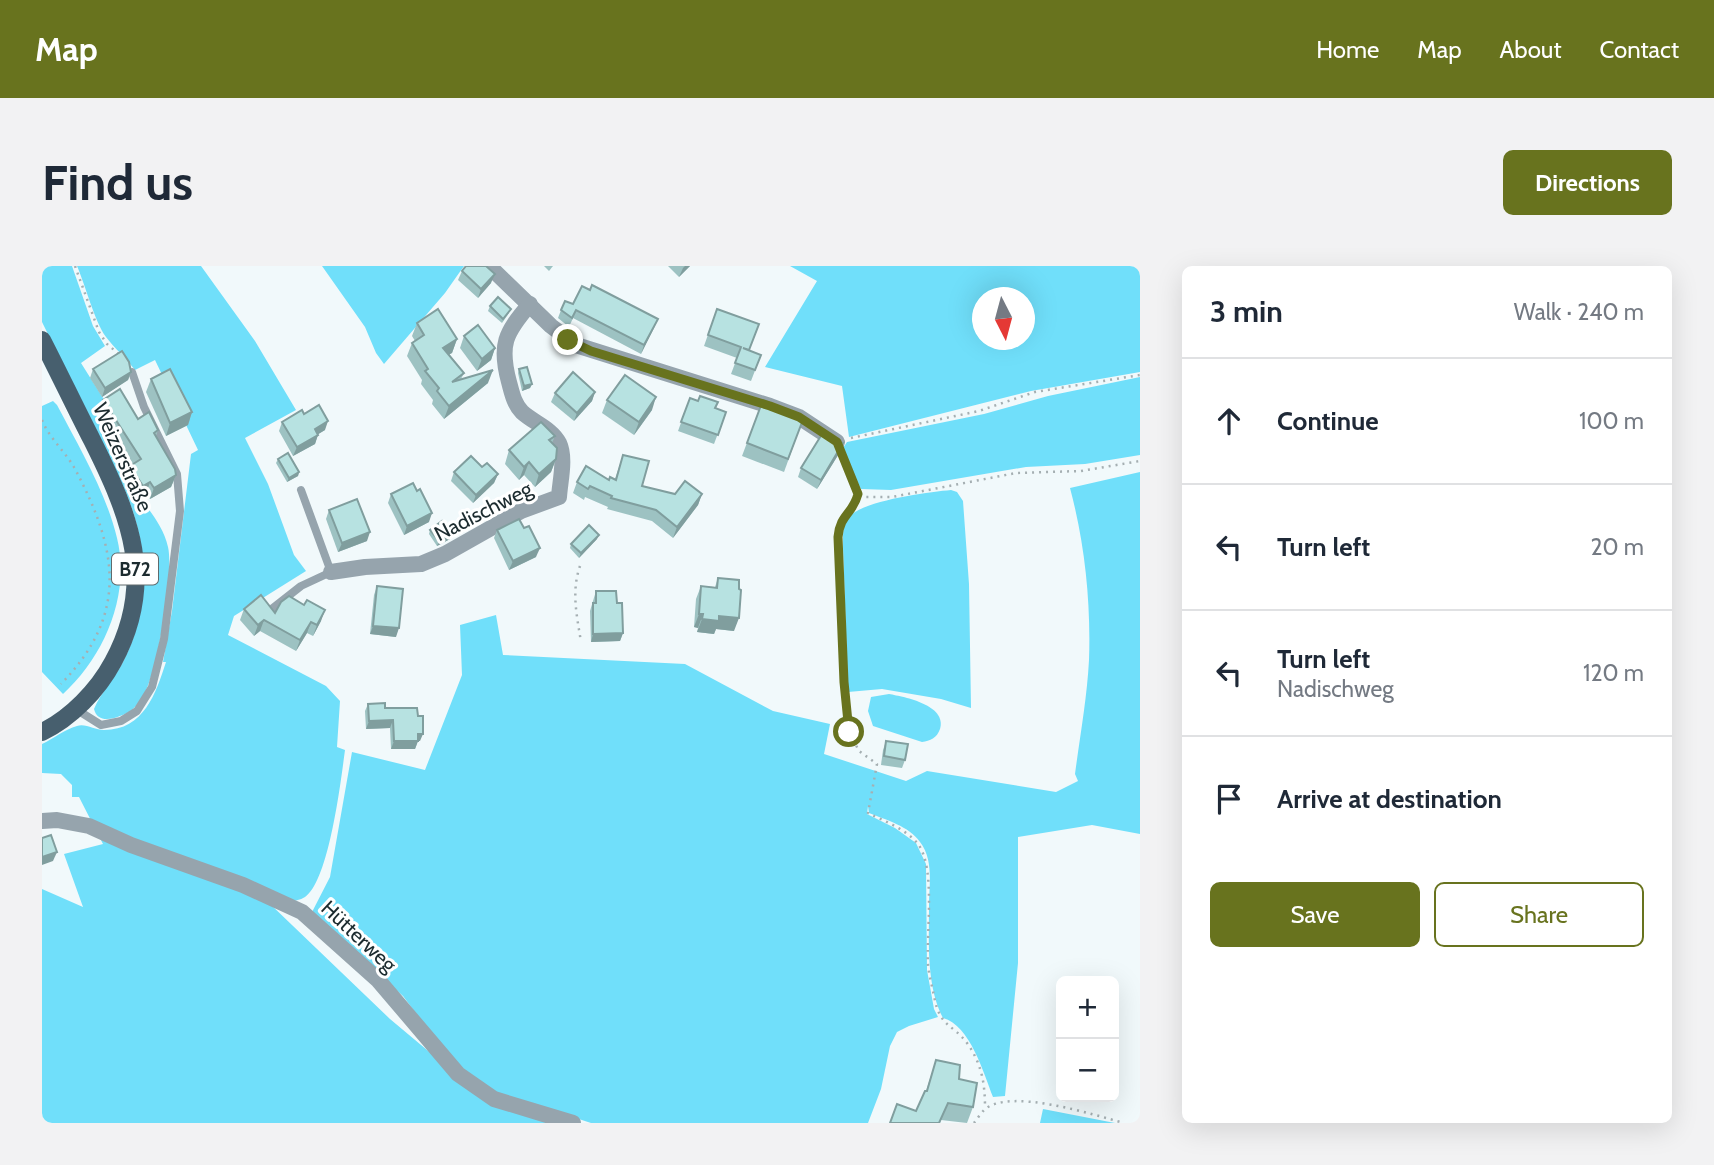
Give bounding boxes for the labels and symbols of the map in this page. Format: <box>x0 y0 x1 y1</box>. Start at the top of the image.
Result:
north arrow <box>972 287 1035 350</box>
route end <box>552 324 583 355</box>
street label: Weizerstraße <box>88 399 158 515</box>
street label: Nadischweg <box>430 475 537 546</box>
road number: B72 <box>112 554 158 584</box>
route start <box>833 716 864 747</box>
street label: Hütterweg <box>316 895 402 977</box>

